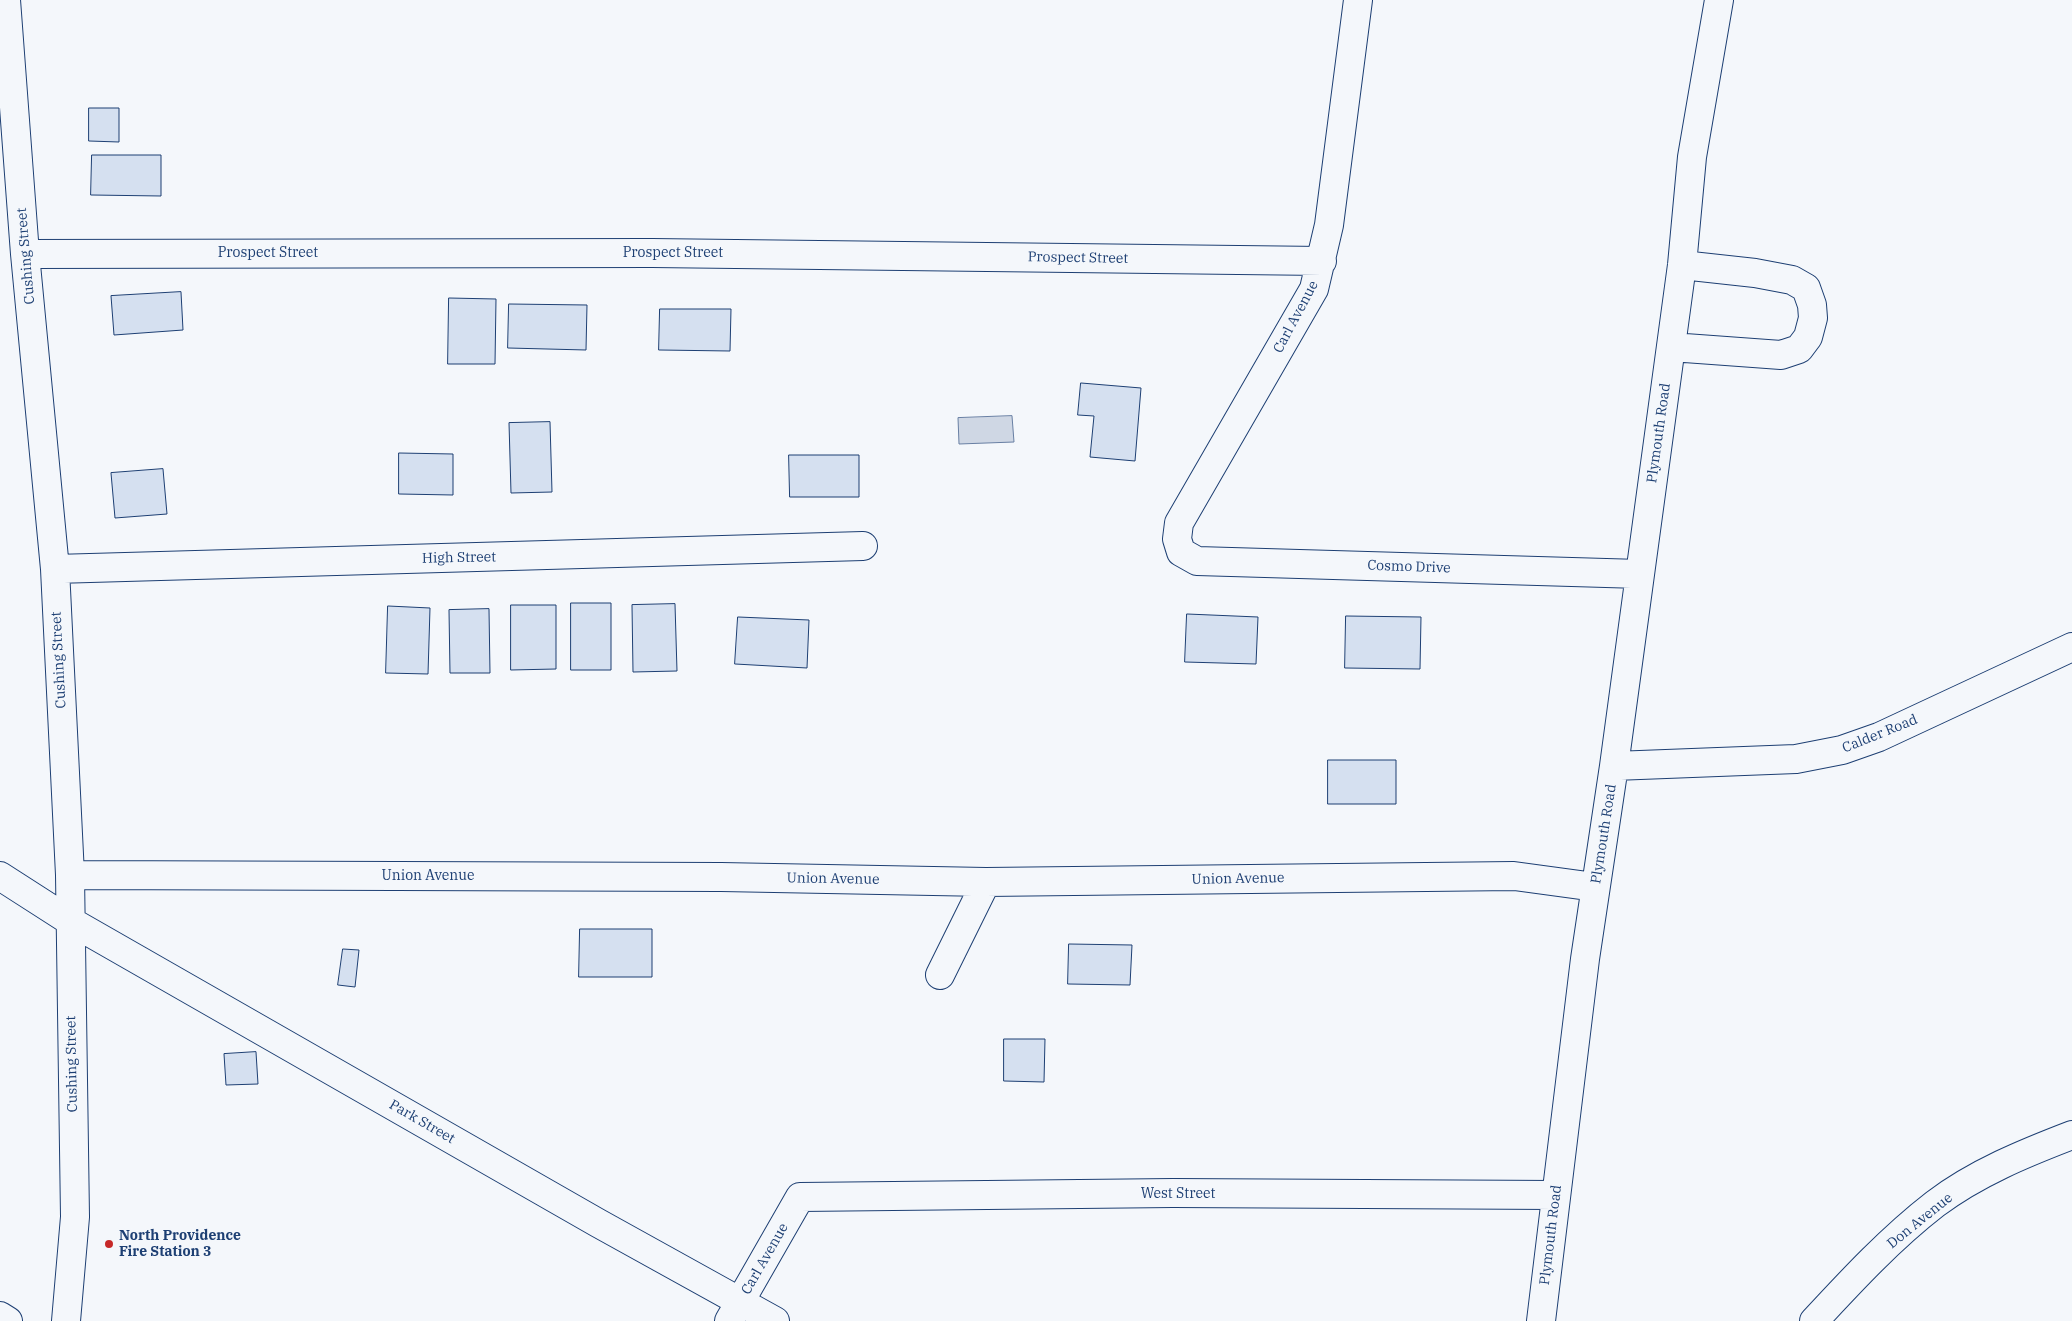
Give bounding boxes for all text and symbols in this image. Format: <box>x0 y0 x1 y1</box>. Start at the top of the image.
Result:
street label: Cushing Street <box>13 207 39 305</box>
street label: Prospect Street <box>218 245 318 261</box>
street label: Prospect Street <box>623 245 723 261</box>
street label: Prospect Street <box>1028 249 1128 267</box>
street label: Carl Avenue <box>1270 278 1322 356</box>
street label: Plymouth Road <box>1644 382 1674 484</box>
street label: High Street <box>422 549 496 567</box>
street label: Cosmo Drive <box>1367 557 1451 577</box>
street label: Cushing Street <box>48 611 70 709</box>
street label: Calder Road <box>1840 711 1920 757</box>
street label: Plymouth Road <box>1588 783 1620 885</box>
street label: Union Avenue <box>382 868 474 884</box>
street label: Union Avenue <box>786 870 880 888</box>
street label: Union Avenue <box>1191 870 1285 888</box>
street label: Cushing Street <box>63 1015 81 1113</box>
street label: Park Street <box>386 1096 458 1148</box>
street label: Plymouth Road <box>1537 1184 1565 1286</box>
street label: West Street <box>1141 1186 1215 1202</box>
street label: Don Avenue <box>1884 1190 1956 1252</box>
street label: Carl Avenue <box>738 1220 792 1298</box>
place label: North Providence Fire Station 3 <box>119 1228 241 1260</box>
marker: North Providence Fire Station 3 <box>103 1238 115 1250</box>

